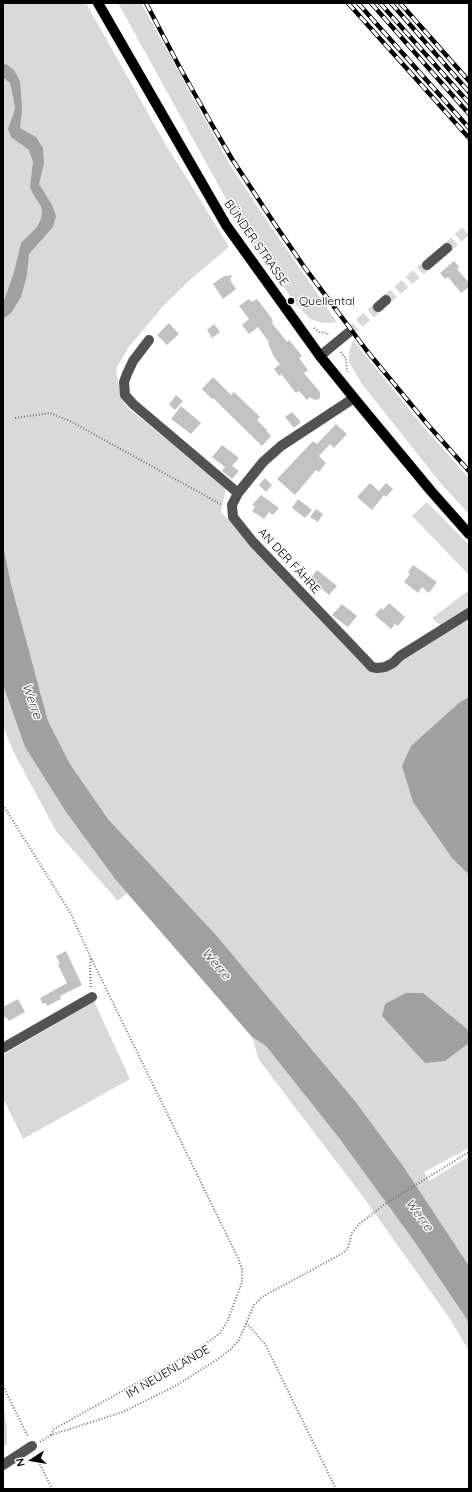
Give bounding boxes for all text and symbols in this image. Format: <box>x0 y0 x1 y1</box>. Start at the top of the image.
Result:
street label: BÜNDER STRASSE <box>221 197 291 289</box>
place label: Quellental <box>299 294 355 308</box>
marker: Quellental <box>286 296 296 306</box>
street label: AN DER FÄHRE <box>255 525 323 597</box>
water label: Werre <box>19 681 45 721</box>
water label: Werre <box>198 945 234 983</box>
water label: Werre <box>402 1196 436 1234</box>
street label: IM NEUENLANDE <box>124 1342 212 1402</box>
north arrow <box>12 1440 52 1480</box>
text: N <box>13 1457 28 1468</box>

